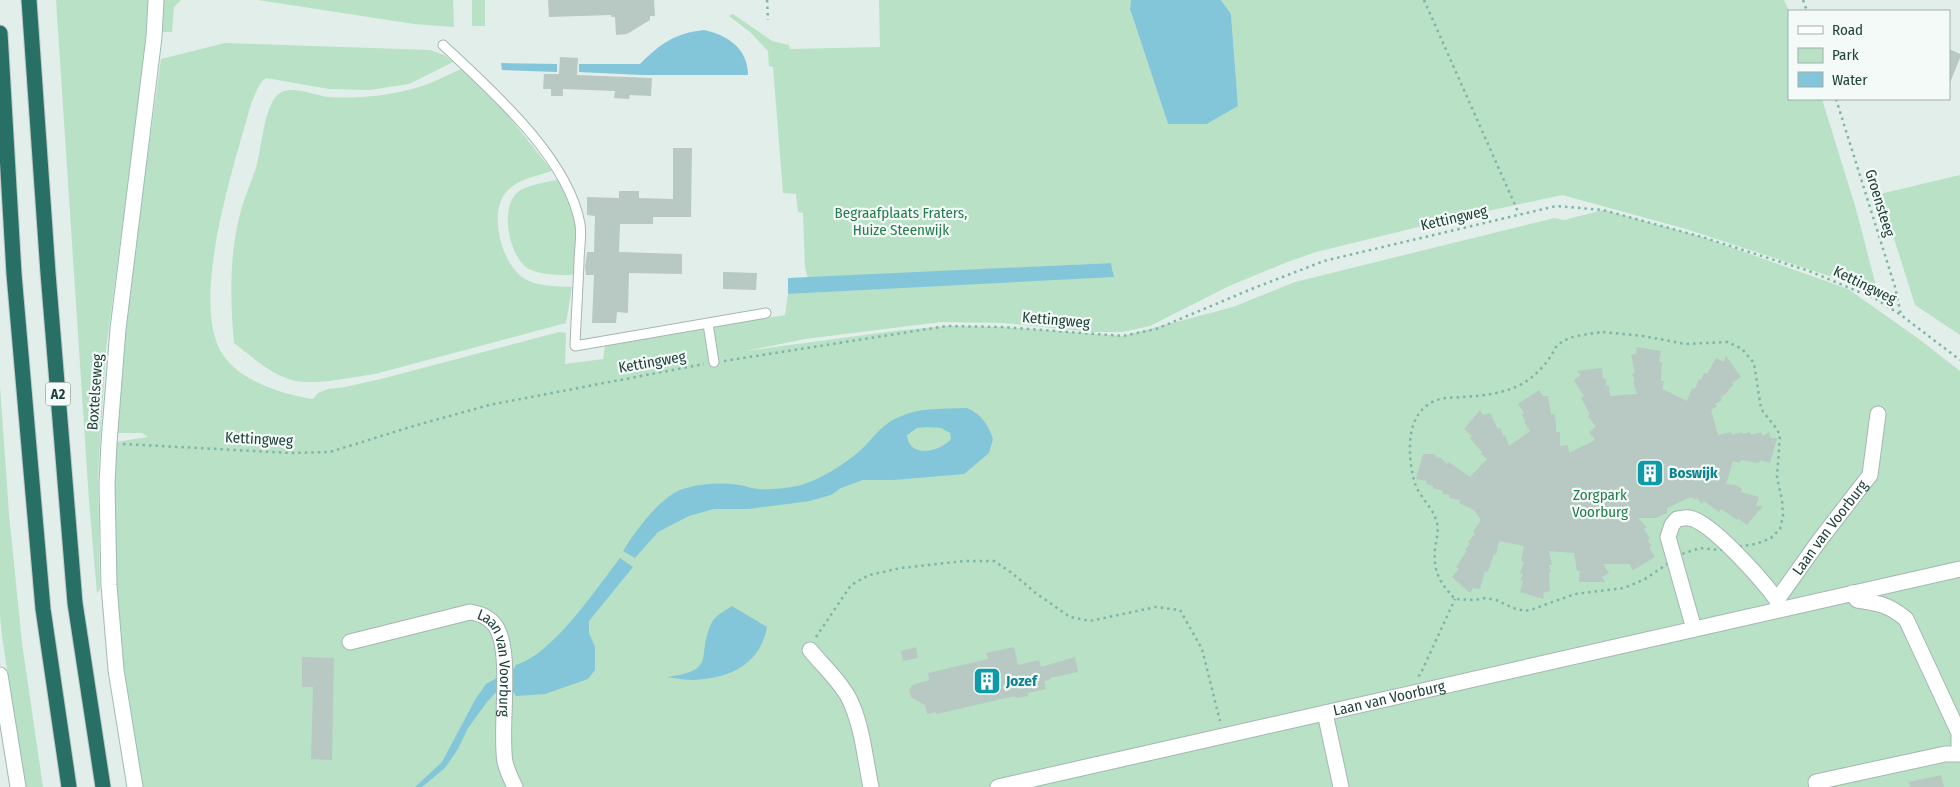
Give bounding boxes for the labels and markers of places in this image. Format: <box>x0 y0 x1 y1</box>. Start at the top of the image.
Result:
building icon: Boswijk <box>1635 458 1665 488</box>
place label: Boswijk <box>1669 464 1718 482</box>
building icon: Jozef <box>972 666 1002 696</box>
place label: Jozef <box>1005 672 1038 690</box>

